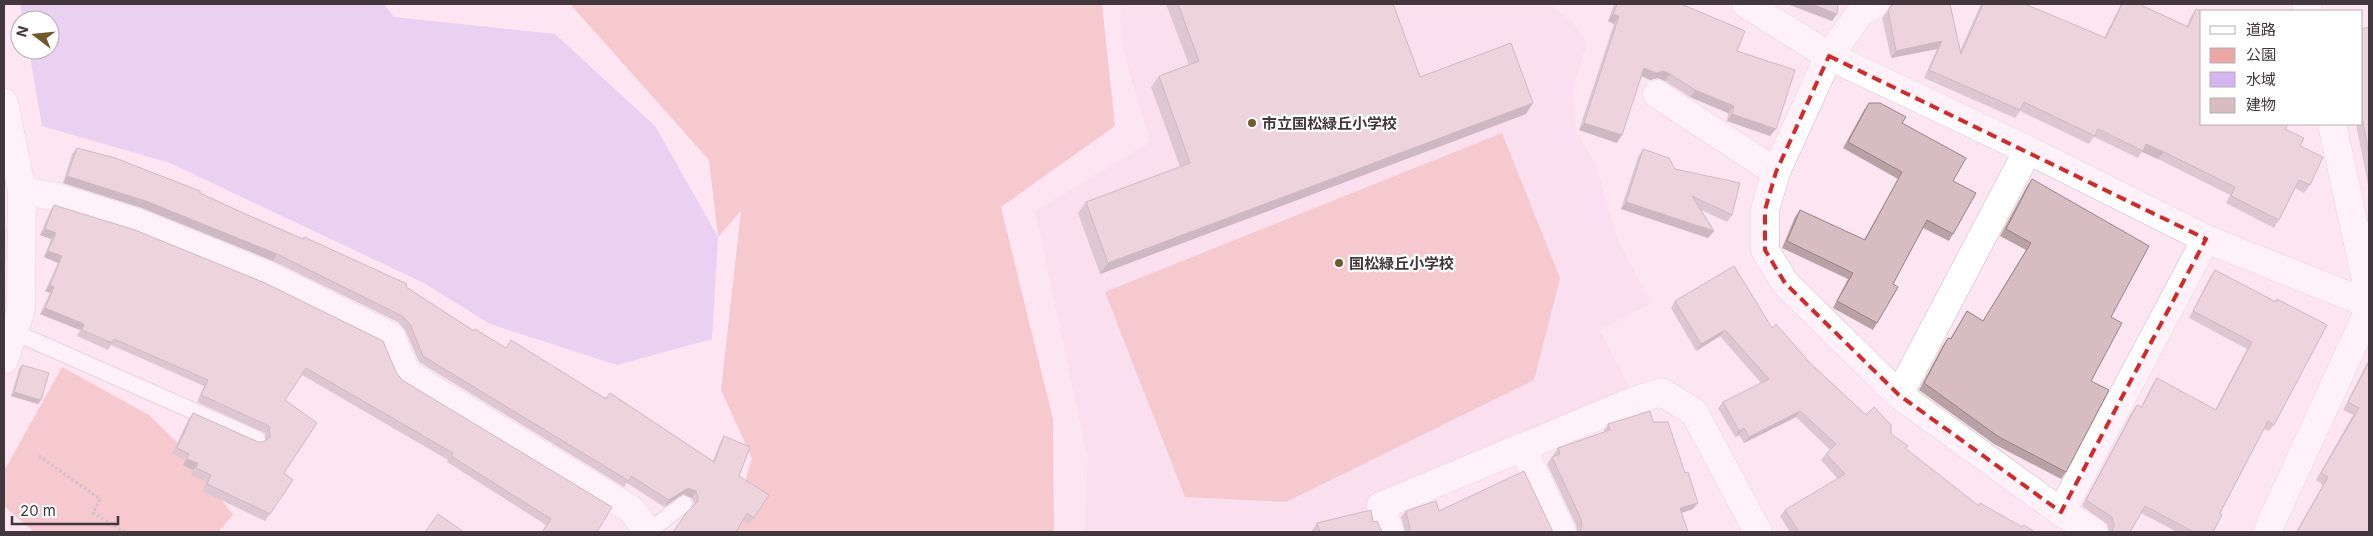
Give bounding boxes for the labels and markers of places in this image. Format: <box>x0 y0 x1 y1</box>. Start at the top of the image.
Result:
place label: 市立国松緑丘小学校 <box>1262 114 1397 133</box>
marker: 市立国松緑丘小学校 <box>1246 117 1258 129</box>
place label: 国松緑丘小学校 <box>1349 254 1454 273</box>
marker: 国松緑丘小学校 <box>1333 257 1345 269</box>

